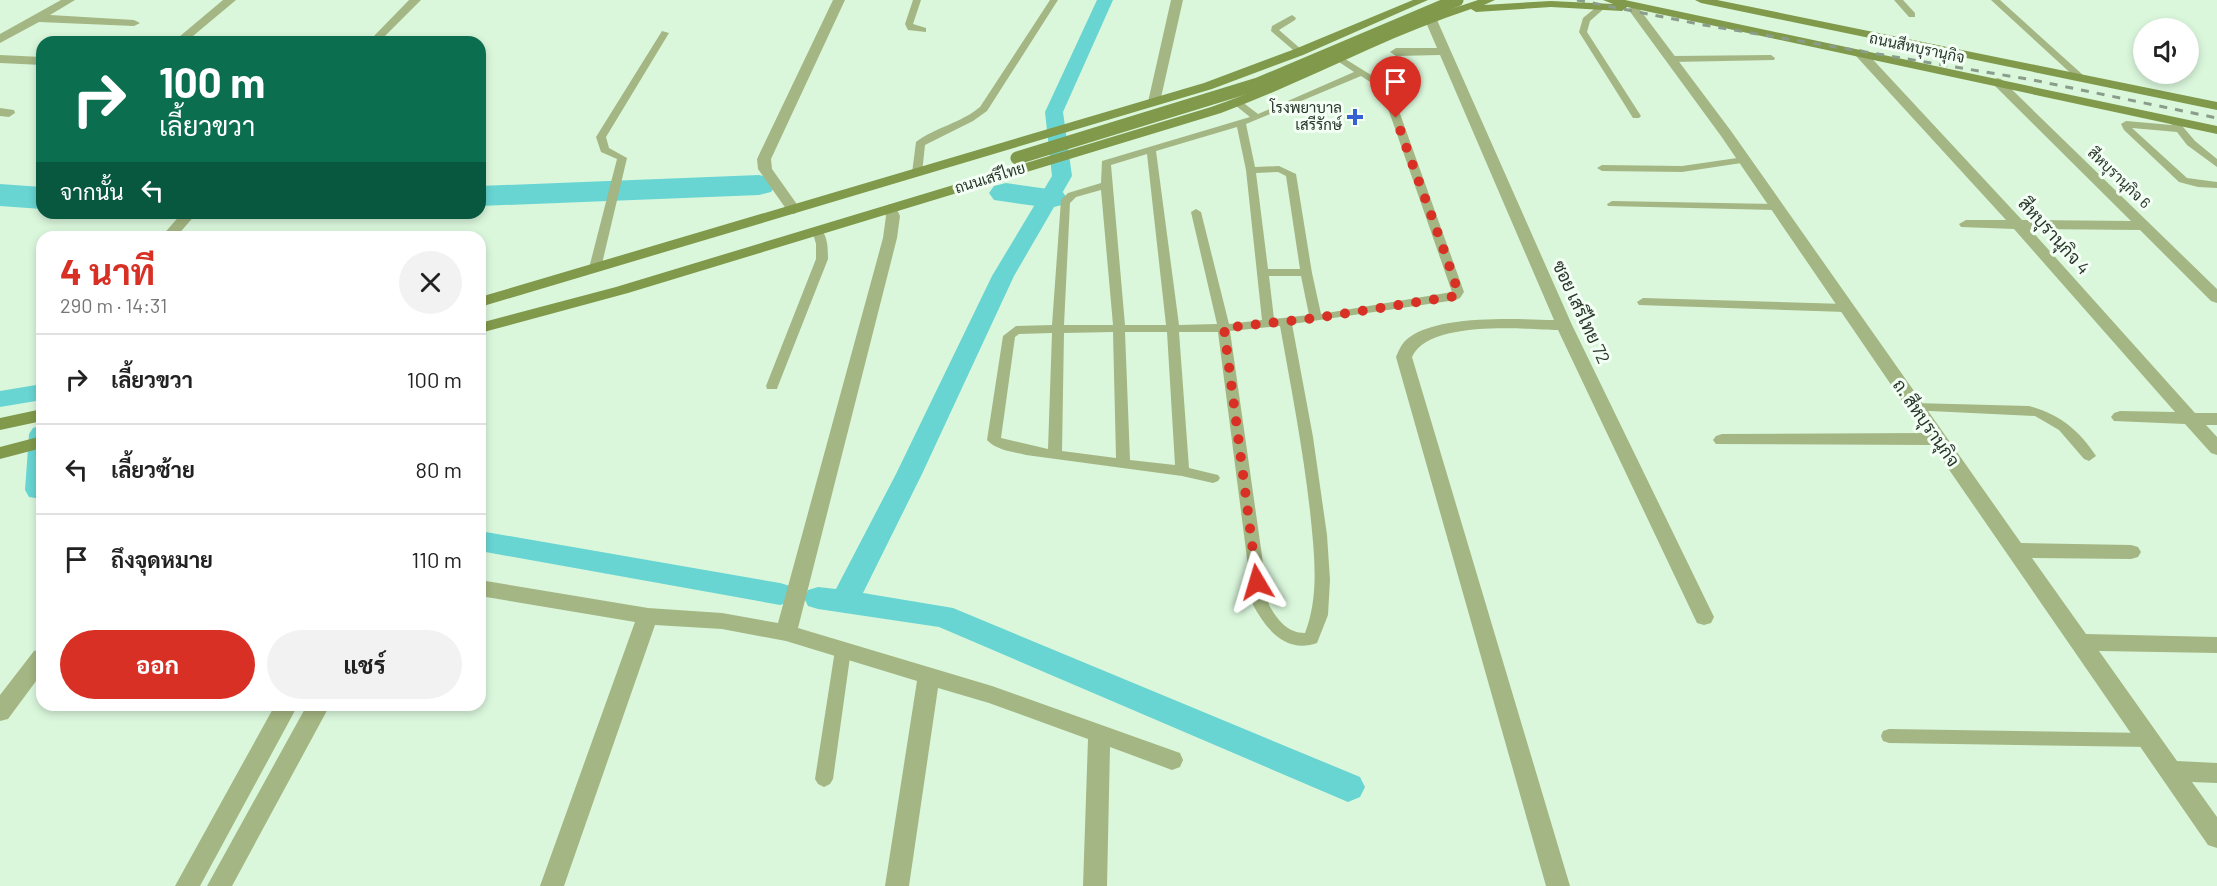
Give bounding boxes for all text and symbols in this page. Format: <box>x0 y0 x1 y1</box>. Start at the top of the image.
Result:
map controls <box>2133 18 2199 84</box>
button: sound <box>2133 18 2199 84</box>
street label: ถนนสีหบุรานุกิจ <box>1867 28 1966 69</box>
text: 100 m <box>159 56 265 106</box>
pin <box>1370 56 1421 118</box>
icon: right <box>60 60 138 138</box>
icon: arrive <box>1379 65 1412 98</box>
place label: โรงพยาบาล เสรีรักษ์ <box>1269 98 1343 133</box>
marker: โรงพยาบาล เสรีรักษ์ <box>1346 108 1364 126</box>
text: เลี้ยวขวา <box>159 109 255 141</box>
street label: สีหบุรานุกิจ 6 <box>2083 143 2155 214</box>
street label: ถนนเสรีไทย <box>952 158 1027 196</box>
icon: left <box>136 174 169 207</box>
text: จากนั้น <box>60 178 124 204</box>
street label: สีหบุรานุกิจ 4 <box>2013 192 2096 280</box>
text: 4 นาที <box>60 249 155 292</box>
button: close <box>399 251 462 314</box>
street label: ซอย เสรีไทย 72 <box>1548 256 1616 367</box>
text: 290 m · 14:31 <box>60 293 167 317</box>
icon: right <box>60 363 93 396</box>
text: เลี้ยวขวา <box>111 366 193 392</box>
text: 100 m <box>407 366 462 392</box>
street label: ถ. สีหบุรานุกิจ <box>1887 374 1966 472</box>
icon: left <box>60 453 93 486</box>
text: เลี้ยวซ้าย <box>111 456 195 482</box>
text: 80 m <box>416 456 462 482</box>
icon: arrive <box>60 543 93 576</box>
text: ถึงจุดหมาย <box>111 546 213 572</box>
text: 110 m <box>412 546 462 572</box>
position arrow <box>1225 550 1289 614</box>
button: ออก <box>60 630 255 699</box>
button: แชร์ <box>267 630 462 699</box>

